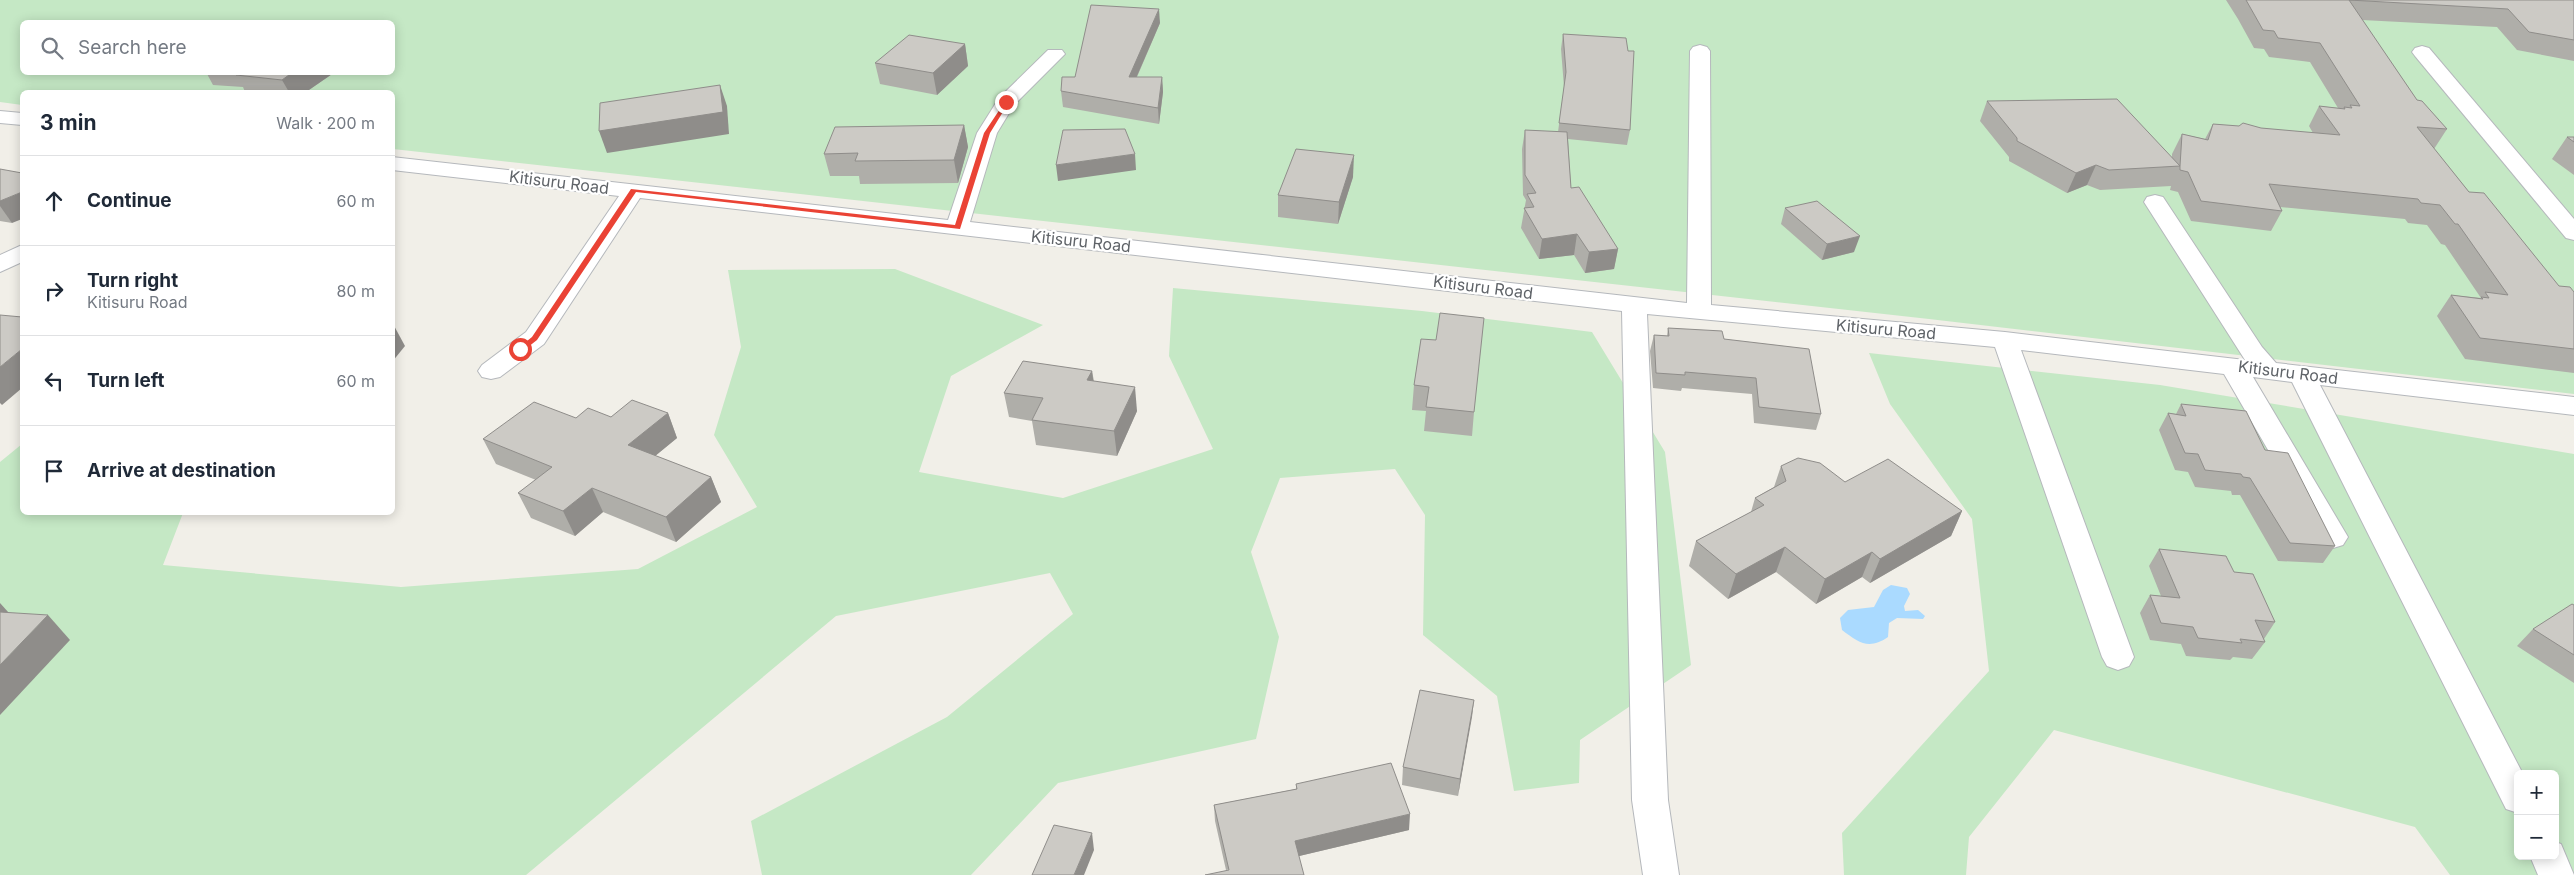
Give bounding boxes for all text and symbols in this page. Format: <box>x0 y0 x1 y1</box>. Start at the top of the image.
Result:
search box <box>20 20 395 75</box>
icon: search <box>38 34 66 62</box>
text: Search here <box>78 36 187 59</box>
route end <box>995 91 1018 114</box>
text: 3 min <box>40 110 96 135</box>
text: Walk · 200 m <box>276 113 375 133</box>
street label: Kitisuru Road <box>508 166 610 198</box>
icon: ahead <box>40 187 68 215</box>
text: Continue <box>87 189 172 212</box>
text: 60 m <box>336 191 375 211</box>
street label: Kitisuru Road <box>1030 226 1132 256</box>
text: Turn right <box>87 269 178 292</box>
street label: Kitisuru Road <box>1432 271 1534 303</box>
icon: right <box>40 277 68 305</box>
text: 80 m <box>336 281 375 301</box>
text: Kitisuru Road <box>87 292 187 312</box>
street label: Kitisuru Road <box>1835 315 1937 343</box>
route start <box>509 338 532 361</box>
street label: Kitisuru Road <box>2237 356 2339 388</box>
icon: left <box>40 367 68 395</box>
text: Turn left <box>87 369 165 392</box>
text: 60 m <box>336 371 375 391</box>
icon: arrive <box>40 457 68 485</box>
text: Arrive at destination <box>87 459 276 482</box>
map controls <box>2514 770 2559 860</box>
button: + <box>2514 770 2559 815</box>
button: − <box>2514 815 2559 860</box>

